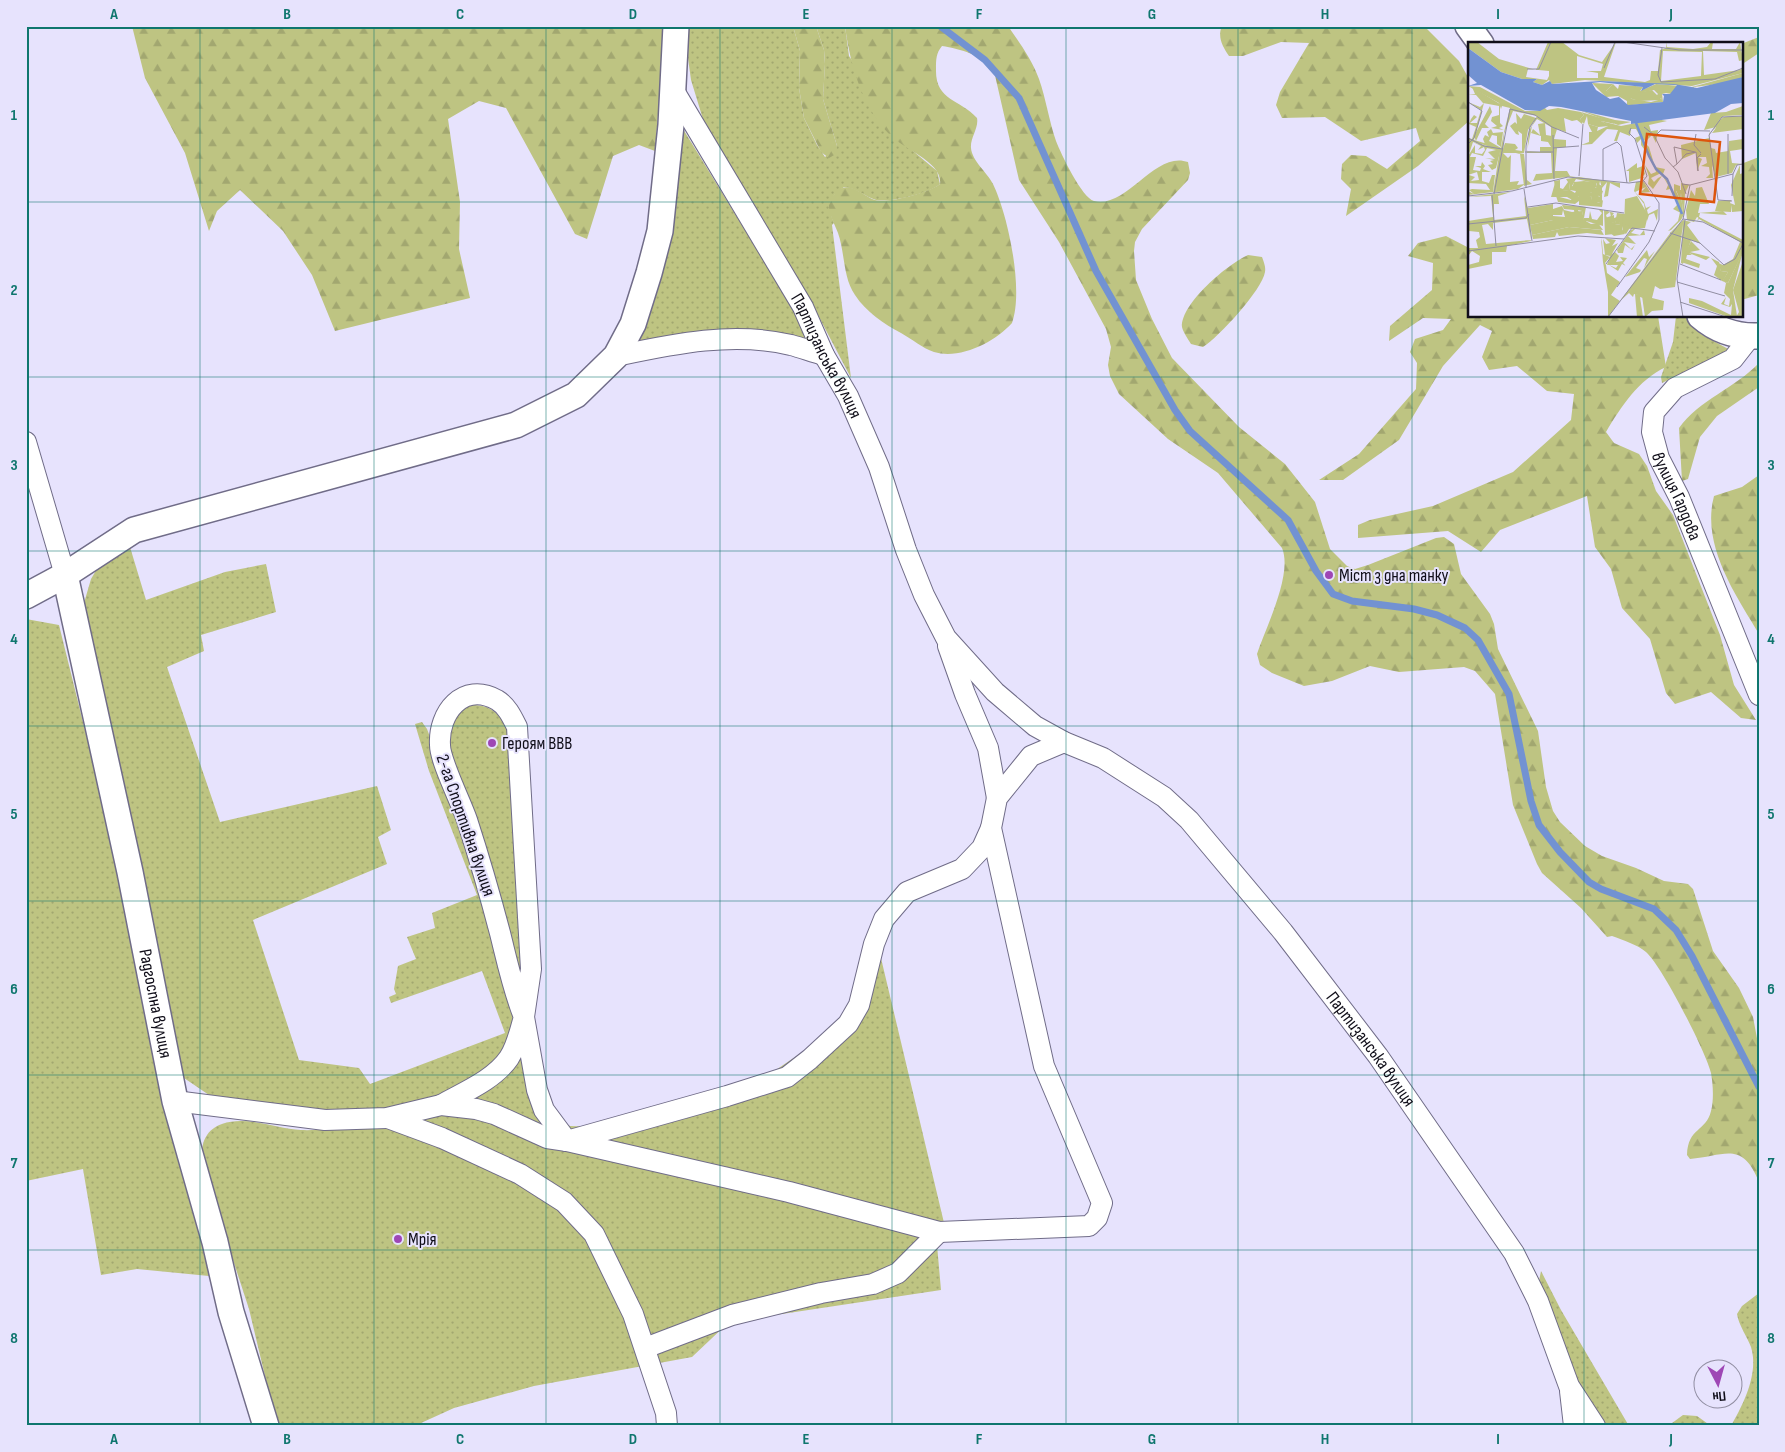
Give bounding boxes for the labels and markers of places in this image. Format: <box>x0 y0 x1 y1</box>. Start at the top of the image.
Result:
place label: Міст з дна танку <box>1339 565 1448 586</box>
marker: Міст з дна танку <box>1323 569 1335 581</box>
place label: Героям ВВВ <box>502 733 572 754</box>
marker: Героям ВВВ <box>486 737 498 749</box>
place label: Мрія <box>408 1229 437 1250</box>
marker: Мрія <box>392 1233 404 1245</box>

